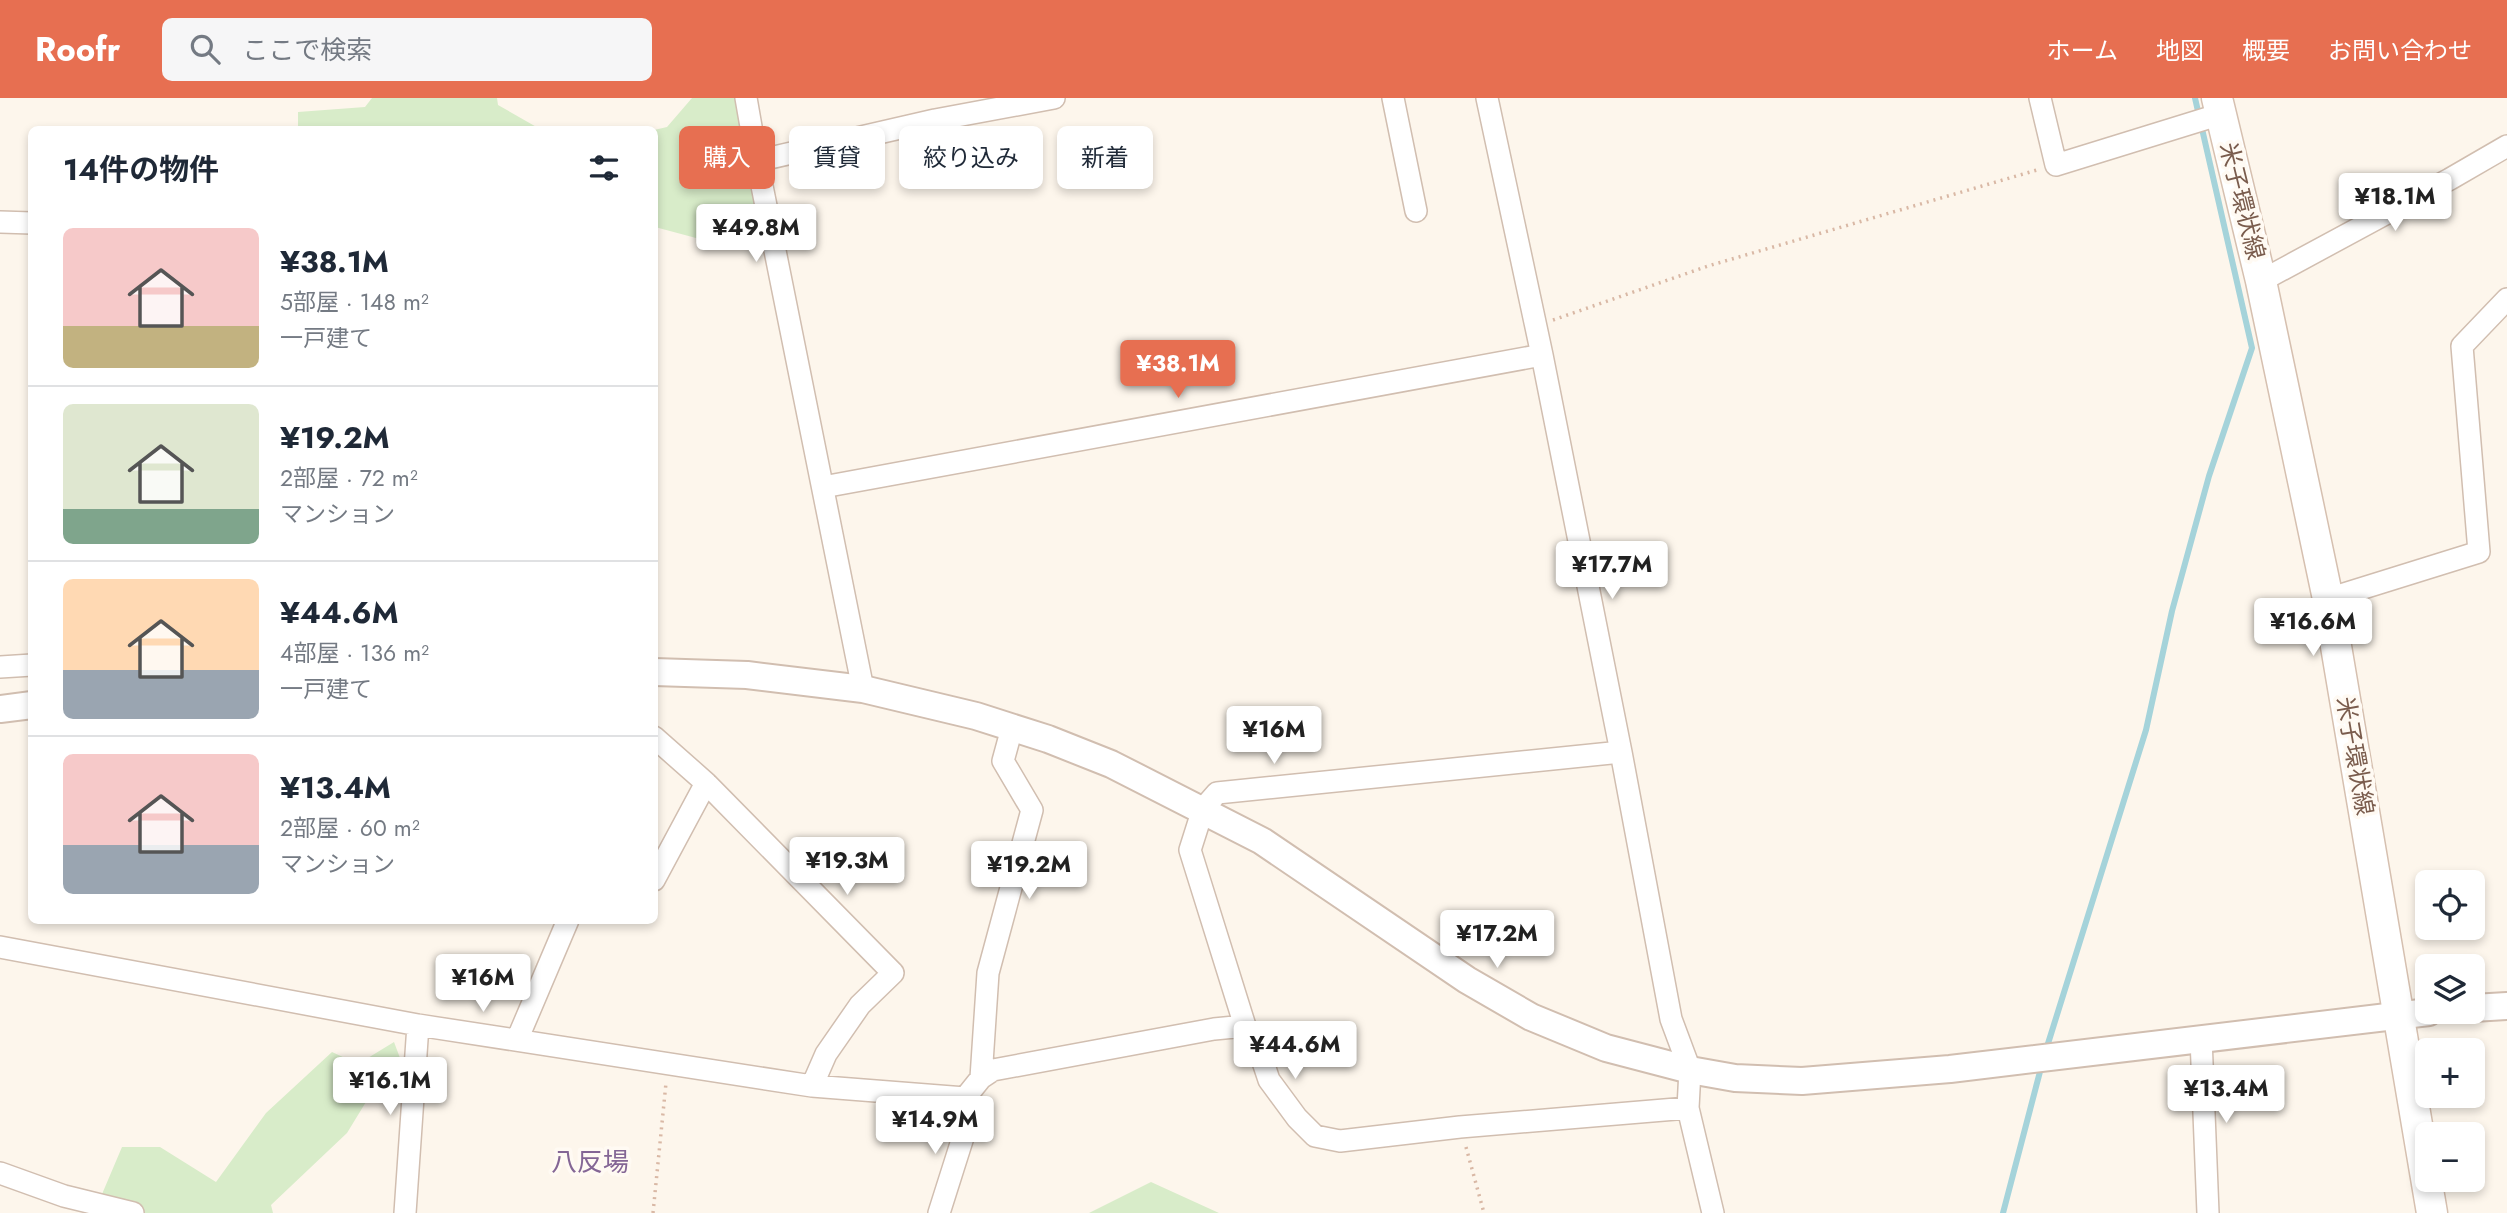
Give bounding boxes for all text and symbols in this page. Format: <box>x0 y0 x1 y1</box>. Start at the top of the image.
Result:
search box <box>162 18 652 81</box>
text: Roofr <box>35 26 120 73</box>
icon: search <box>186 30 224 68</box>
text: ここで検索 <box>242 31 372 69</box>
text: ホーム <box>2047 33 2118 68</box>
text: 地図 <box>2156 33 2204 68</box>
text: 概要 <box>2242 33 2290 68</box>
text: お問い合わせ <box>2328 33 2472 68</box>
chip: 購入 <box>679 126 775 189</box>
chip: 賃貸 <box>789 126 885 189</box>
chip: 絞り込み <box>899 126 1043 189</box>
chip: 新着 <box>1057 126 1153 189</box>
street label: 米子環状線 <box>2211 138 2274 263</box>
text: 14件の物件 <box>63 148 219 191</box>
icon: filters <box>585 149 623 187</box>
pin: ¥18.1M <box>2338 174 2452 233</box>
text: ¥18.1M <box>2355 179 2435 213</box>
pin: ¥49.8M <box>699 204 813 264</box>
text: ¥49.8M <box>712 210 800 244</box>
text: ¥38.1M <box>280 240 389 283</box>
icon: home <box>119 256 203 340</box>
text: 5部屋 · 148 m² <box>280 285 429 319</box>
text: 一戸建て <box>280 321 372 355</box>
pin: ¥38.1M <box>1121 341 1235 400</box>
text: ¥38.1M <box>1136 346 1220 380</box>
text: ¥19.2M <box>280 416 389 459</box>
icon: home <box>119 432 203 516</box>
text: 2部屋 · 72 m² <box>280 461 418 495</box>
text: マンション <box>280 497 395 531</box>
pin: ¥17.7M <box>1555 542 1669 601</box>
text: ¥17.7M <box>1572 547 1652 581</box>
text: ¥44.6M <box>280 591 398 634</box>
pin: ¥16.6M <box>2256 598 2370 658</box>
text: ¥16.6M <box>2270 604 2356 638</box>
icon: home <box>119 607 203 691</box>
text: 4部屋 · 136 m² <box>280 636 429 670</box>
text: 一戸建て <box>280 672 372 706</box>
street label: 米子環状線 <box>2328 694 2383 818</box>
pin: ¥16M <box>1233 706 1315 766</box>
text: ¥16M <box>1243 712 1305 746</box>
text: ¥13.4M <box>280 766 391 809</box>
icon: home <box>119 782 203 866</box>
text: 2部屋 · 60 m² <box>280 811 420 845</box>
pin: ¥19.3M <box>790 838 904 897</box>
pin: ¥19.2M <box>972 842 1086 901</box>
text: ¥19.3M <box>805 843 889 877</box>
text: マンション <box>280 847 395 881</box>
text: ¥19.2M <box>987 847 1071 881</box>
map controls <box>2415 870 2485 1192</box>
button: locate <box>2415 870 2485 940</box>
pin: ¥17.2M <box>1440 910 1554 970</box>
text: ¥17.2M <box>1456 916 1538 950</box>
pin: ¥16M <box>442 954 524 1014</box>
button: layers <box>2415 954 2485 1024</box>
text: ¥16M <box>452 960 514 994</box>
pin: ¥44.6M <box>1238 1021 1352 1081</box>
text: ¥44.6M <box>1250 1027 1340 1061</box>
button: + <box>2415 1038 2485 1108</box>
pin: ¥16.1M <box>333 1058 447 1117</box>
text: ¥16.1M <box>349 1063 431 1097</box>
pin: ¥13.4M <box>2169 1066 2283 1125</box>
text: ¥13.4M <box>2184 1071 2269 1105</box>
pin: ¥14.9M <box>878 1096 992 1156</box>
text: ¥14.9M <box>892 1102 978 1136</box>
button: − <box>2415 1122 2485 1192</box>
district label: 八反場 <box>551 1143 629 1181</box>

